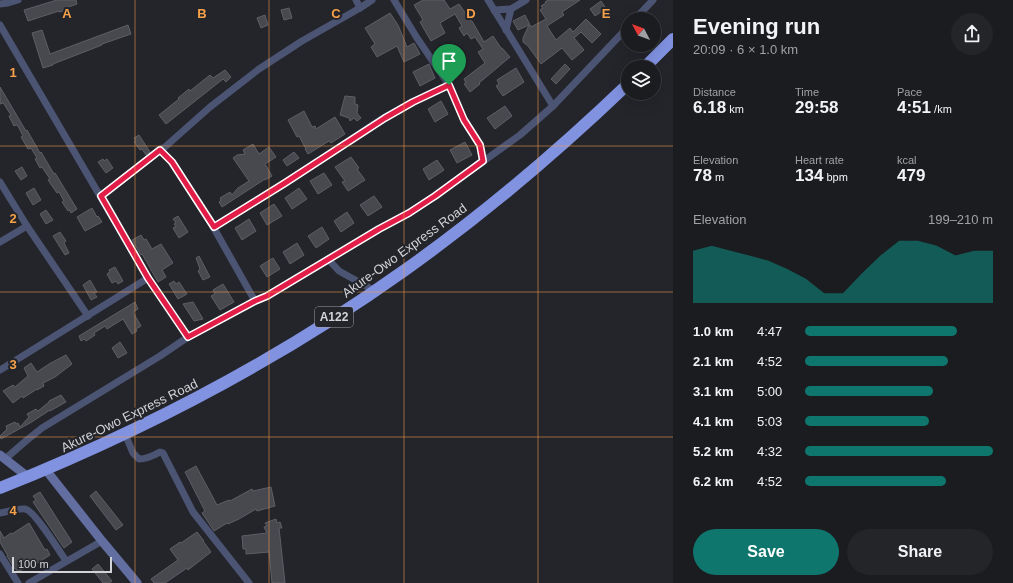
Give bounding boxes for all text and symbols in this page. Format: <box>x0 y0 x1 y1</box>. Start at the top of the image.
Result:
text: A <box>62 6 72 21</box>
text: B <box>197 6 207 21</box>
text: C <box>331 6 341 21</box>
text: D <box>466 6 476 21</box>
text: E <box>602 6 611 21</box>
north arrow <box>621 12 661 52</box>
map controls <box>621 12 661 100</box>
button: share <box>951 13 993 55</box>
text: Evening run <box>693 14 820 39</box>
text: 20:09 · 6 × 1.0 km <box>693 42 798 57</box>
pin <box>432 44 466 85</box>
icon: arrive <box>438 50 460 72</box>
button: layers <box>621 60 661 100</box>
text: 1 <box>9 65 17 80</box>
text: Distance <box>693 86 736 98</box>
text: Time <box>795 86 819 98</box>
text: Pace <box>897 86 922 98</box>
text: 6.18 <box>693 98 726 117</box>
text: 29:58 <box>795 98 838 117</box>
text: 4:51 <box>897 98 931 117</box>
text: km <box>726 103 744 115</box>
text: /km <box>931 103 952 115</box>
text: Elevation <box>693 154 738 166</box>
text: Heart rate <box>795 154 844 166</box>
text: kcal <box>897 154 917 166</box>
text: 78 <box>693 166 712 185</box>
text: 134 <box>795 166 823 185</box>
text: 479 <box>897 166 925 185</box>
text: m <box>712 171 724 183</box>
text: bpm <box>823 171 848 183</box>
street label: Akure-Owo Express Road <box>339 200 469 301</box>
text: 2 <box>9 211 17 226</box>
text: Elevation <box>693 212 746 227</box>
text: 199–210 m <box>928 212 993 227</box>
road number: A122 <box>315 307 353 327</box>
text: 1.0 km <box>693 324 733 339</box>
text: 4:47 <box>757 324 782 339</box>
text: 2.1 km <box>693 354 733 369</box>
text: 4:52 <box>757 354 782 369</box>
text: 3 <box>9 357 17 372</box>
street label: Akure-Owo Express Road <box>58 376 200 455</box>
text: 3.1 km <box>693 384 733 399</box>
text: 5:00 <box>757 384 782 399</box>
text: 4.1 km <box>693 414 733 429</box>
text: 5:03 <box>757 414 782 429</box>
text: 5.2 km <box>693 444 733 459</box>
text: 4:32 <box>757 444 782 459</box>
text: 6.2 km <box>693 474 733 489</box>
text: 4:52 <box>757 474 782 489</box>
text: 4 <box>9 503 17 518</box>
button: Save <box>693 529 839 575</box>
button: Share <box>847 529 993 575</box>
scale bar <box>12 555 112 574</box>
text: 100 m <box>18 558 49 570</box>

